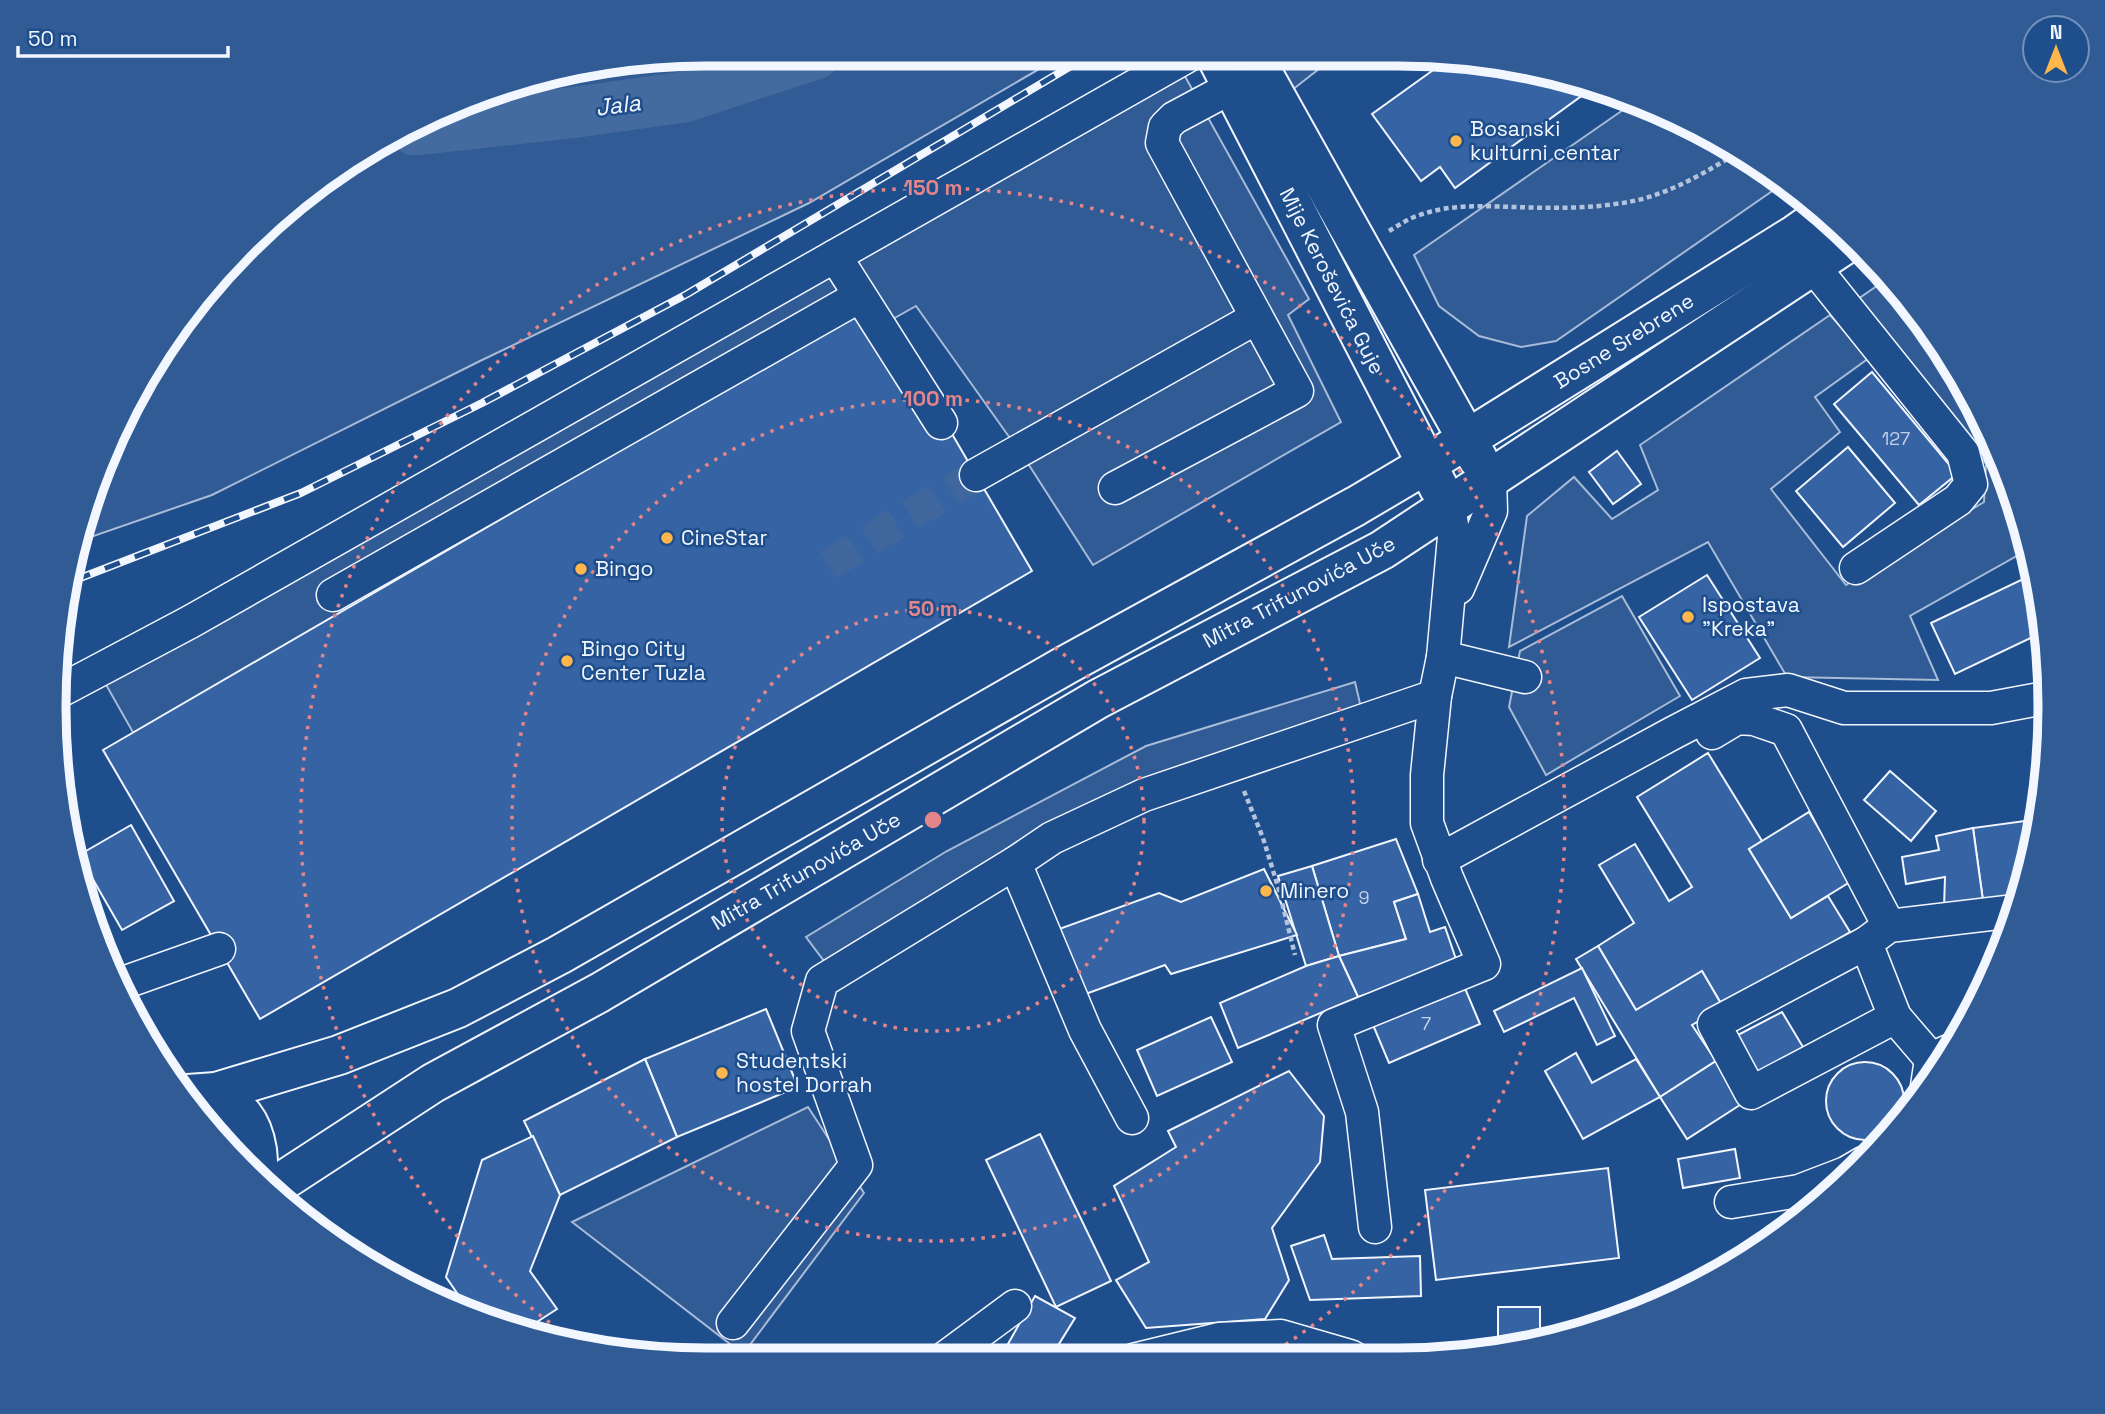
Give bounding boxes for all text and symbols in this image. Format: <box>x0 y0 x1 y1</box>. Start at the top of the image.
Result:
scale bar <box>18 14 228 58</box>
north arrow <box>2021 14 2091 84</box>
text: N <box>2050 20 2062 45</box>
text: 50 m <box>28 25 78 52</box>
water label: Jala <box>594 87 643 123</box>
place label: Bosanski kulturni centar <box>1470 115 1620 166</box>
marker: Bosanski kulturni centar <box>1448 133 1464 149</box>
text: 150 m <box>904 174 962 201</box>
street label: Mije Keroševića Guje <box>1274 183 1391 378</box>
street label: Bosne Srebrene <box>1549 287 1699 394</box>
text: 100 m <box>903 385 963 412</box>
house number: 127 <box>1882 427 1910 450</box>
place label: CineStar <box>681 524 767 551</box>
street label: Mitra Trifunovića Uče <box>1198 529 1400 654</box>
marker: CineStar <box>659 530 675 546</box>
place label: Bingo <box>595 555 653 582</box>
marker: Bingo <box>573 561 589 577</box>
place label: Ispostava "Kreka" <box>1702 591 1800 642</box>
text: 50 m <box>908 595 958 622</box>
marker: Ispostava "Kreka" <box>1680 609 1696 625</box>
place label: Bingo City Center Tuzla <box>581 635 706 686</box>
marker: Bingo City Center Tuzla <box>559 653 575 669</box>
street label: Mitra Trifunovića Uče <box>706 805 905 936</box>
centre of rings <box>921 808 945 832</box>
place label: Minero <box>1280 877 1349 904</box>
marker: Minero <box>1258 883 1274 899</box>
house number: 9 <box>1358 886 1370 909</box>
house number: 7 <box>1421 1012 1431 1035</box>
place label: Studentski hostel Dorrah <box>736 1047 872 1098</box>
marker: Studentski hostel Dorrah <box>714 1065 730 1081</box>

